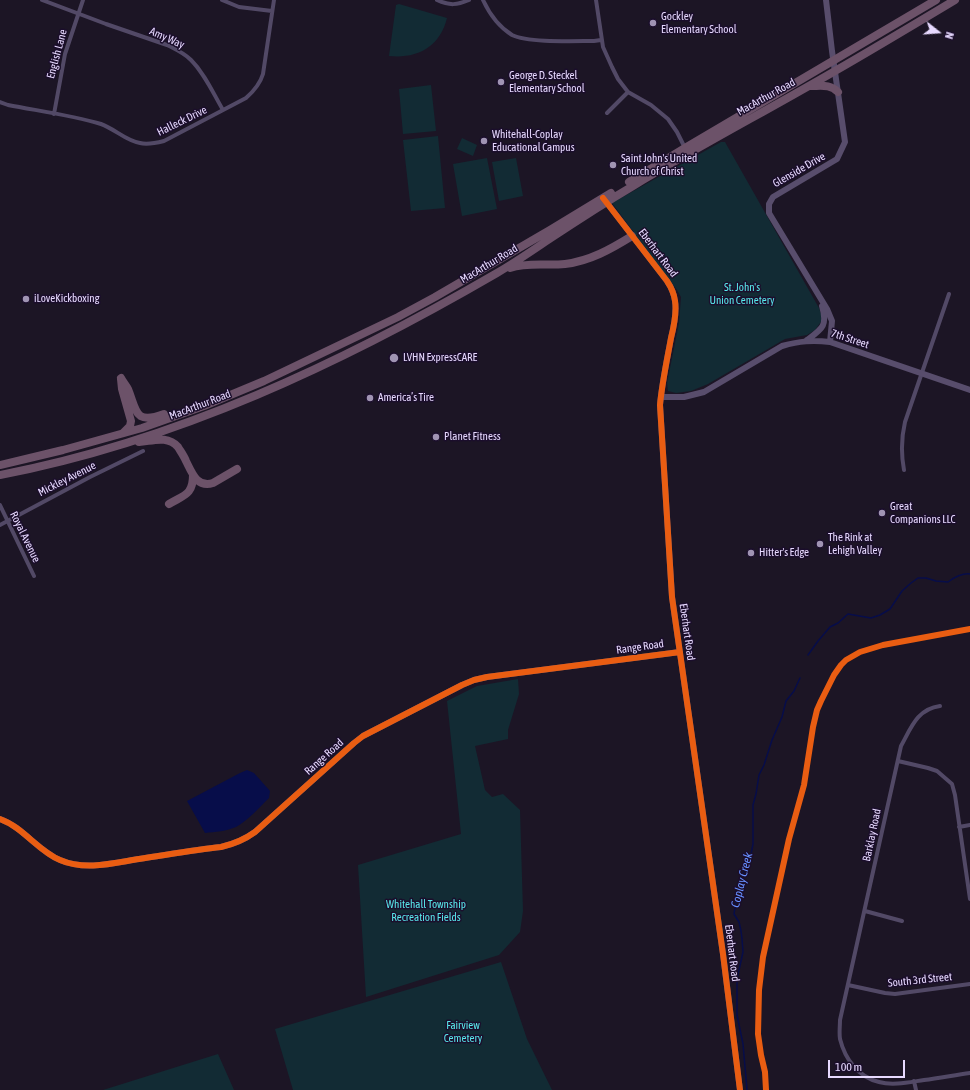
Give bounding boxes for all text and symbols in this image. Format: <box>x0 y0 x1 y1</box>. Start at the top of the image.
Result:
place label: Gockley Elementary School <box>661 10 737 36</box>
north arrow <box>918 12 958 52</box>
marker: Gockley Elementary School <box>648 18 658 28</box>
street label: Amy Way <box>148 25 186 51</box>
street label: English Lane <box>44 28 70 80</box>
text: N <box>943 31 956 40</box>
place label: George D. Steckel Elementary School <box>509 69 585 95</box>
street label: MacArthur Road <box>735 76 797 118</box>
marker: George D. Steckel Elementary School <box>496 77 506 87</box>
street label: Halleck Drive <box>155 103 209 139</box>
place label: Whitehall-Coplay Educational Campus <box>492 128 575 154</box>
marker: Whitehall-Coplay Educational Campus <box>479 136 489 146</box>
street label: Glenside Drive <box>770 150 828 190</box>
place label: Saint John's United Church of Christ <box>621 152 697 178</box>
marker: Saint John's United Church of Christ <box>608 160 618 170</box>
street label: Eberhart Road <box>635 226 681 280</box>
street label: MacArthur Road <box>458 242 520 286</box>
park label: St. John's Union Cemetery <box>709 281 775 307</box>
place label: iLoveKickboxing <box>34 292 99 306</box>
marker: iLoveKickboxing <box>21 294 31 304</box>
street label: 7th Street <box>829 327 871 351</box>
place label: LVHN ExpressCARE <box>403 351 477 365</box>
marker: LVHN ExpressCARE <box>388 352 400 364</box>
street label: MacArthur Road <box>167 387 233 423</box>
place label: America’s Tire <box>378 391 434 405</box>
marker: America’s Tire <box>365 393 375 403</box>
place label: Planet Fitness <box>444 430 501 444</box>
marker: Planet Fitness <box>431 432 441 442</box>
street label: Mickley Avenue <box>36 459 98 499</box>
place label: Great Companions LLC <box>890 500 955 526</box>
marker: Great Companions LLC <box>877 508 887 518</box>
street label: Royal Avenue <box>7 509 43 565</box>
place label: The Rink at Lehigh Valley <box>828 531 882 557</box>
marker: The Rink at Lehigh Valley <box>815 539 825 549</box>
place label: Hitter's Edge <box>759 546 809 560</box>
marker: Hitter's Edge <box>746 548 756 558</box>
street label: Eberhart Road <box>676 603 698 661</box>
street label: Range Road <box>615 637 665 657</box>
street label: Range Road <box>302 736 346 778</box>
street label: Barklay Road <box>860 807 884 863</box>
water label: Coplay Creek <box>728 851 756 909</box>
park label: Whitehall Township Recreation Fields <box>386 898 466 924</box>
street label: Eberhart Road <box>722 924 742 982</box>
street label: South 3rd Street <box>887 970 953 990</box>
park label: Fairview Cemetery <box>444 1019 482 1045</box>
scale bar <box>830 1052 907 1078</box>
text: 100 m <box>835 1060 862 1074</box>

